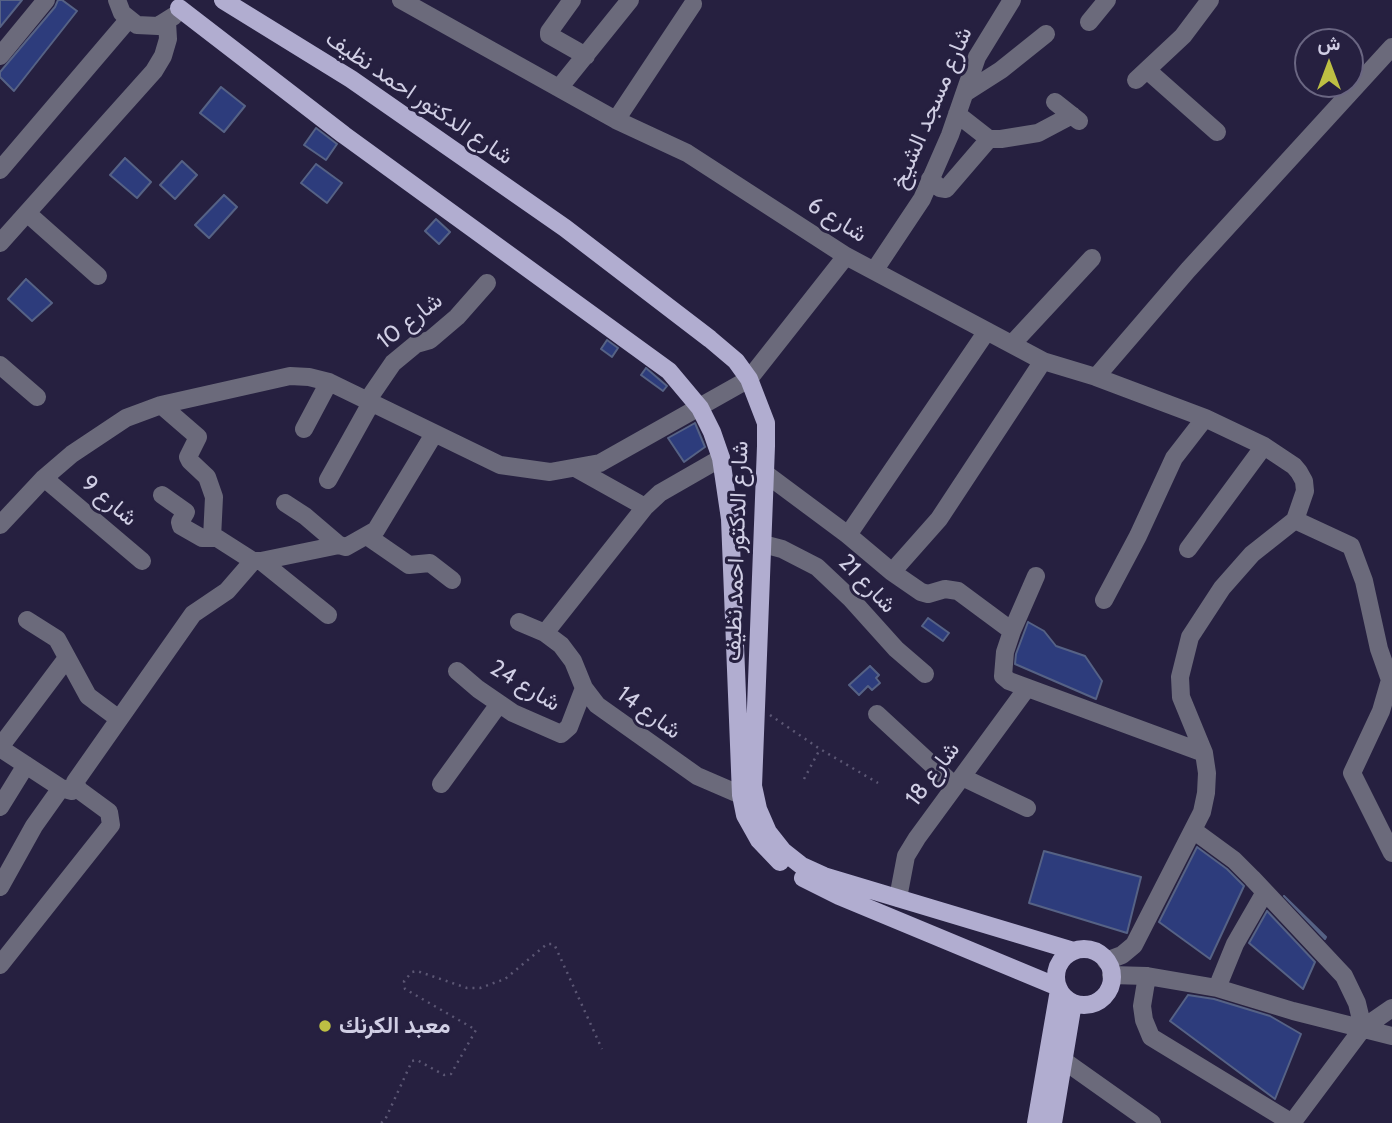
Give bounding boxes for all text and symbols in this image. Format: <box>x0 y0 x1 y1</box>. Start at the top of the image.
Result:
street label: شارع مسجد الشيخ <box>886 23 978 193</box>
street label: شارع الدكتور احمد نظيف <box>320 25 518 171</box>
north arrow <box>1294 28 1364 98</box>
text: ش <box>1318 32 1340 55</box>
street label: شارع 6 <box>802 191 872 249</box>
street label: شارع 10 <box>372 287 448 355</box>
street label: شارع الدكتور احمد نظيف <box>719 440 755 662</box>
street label: شارع 9 <box>75 470 143 532</box>
street label: شارع 21 <box>832 549 902 619</box>
street label: شارع 24 <box>485 654 565 718</box>
street label: شارع 14 <box>612 681 686 745</box>
street label: شارع 18 <box>900 737 966 811</box>
place label: معبد الكرنك <box>339 1012 450 1040</box>
marker: معبد الكرنك <box>317 1018 333 1034</box>

